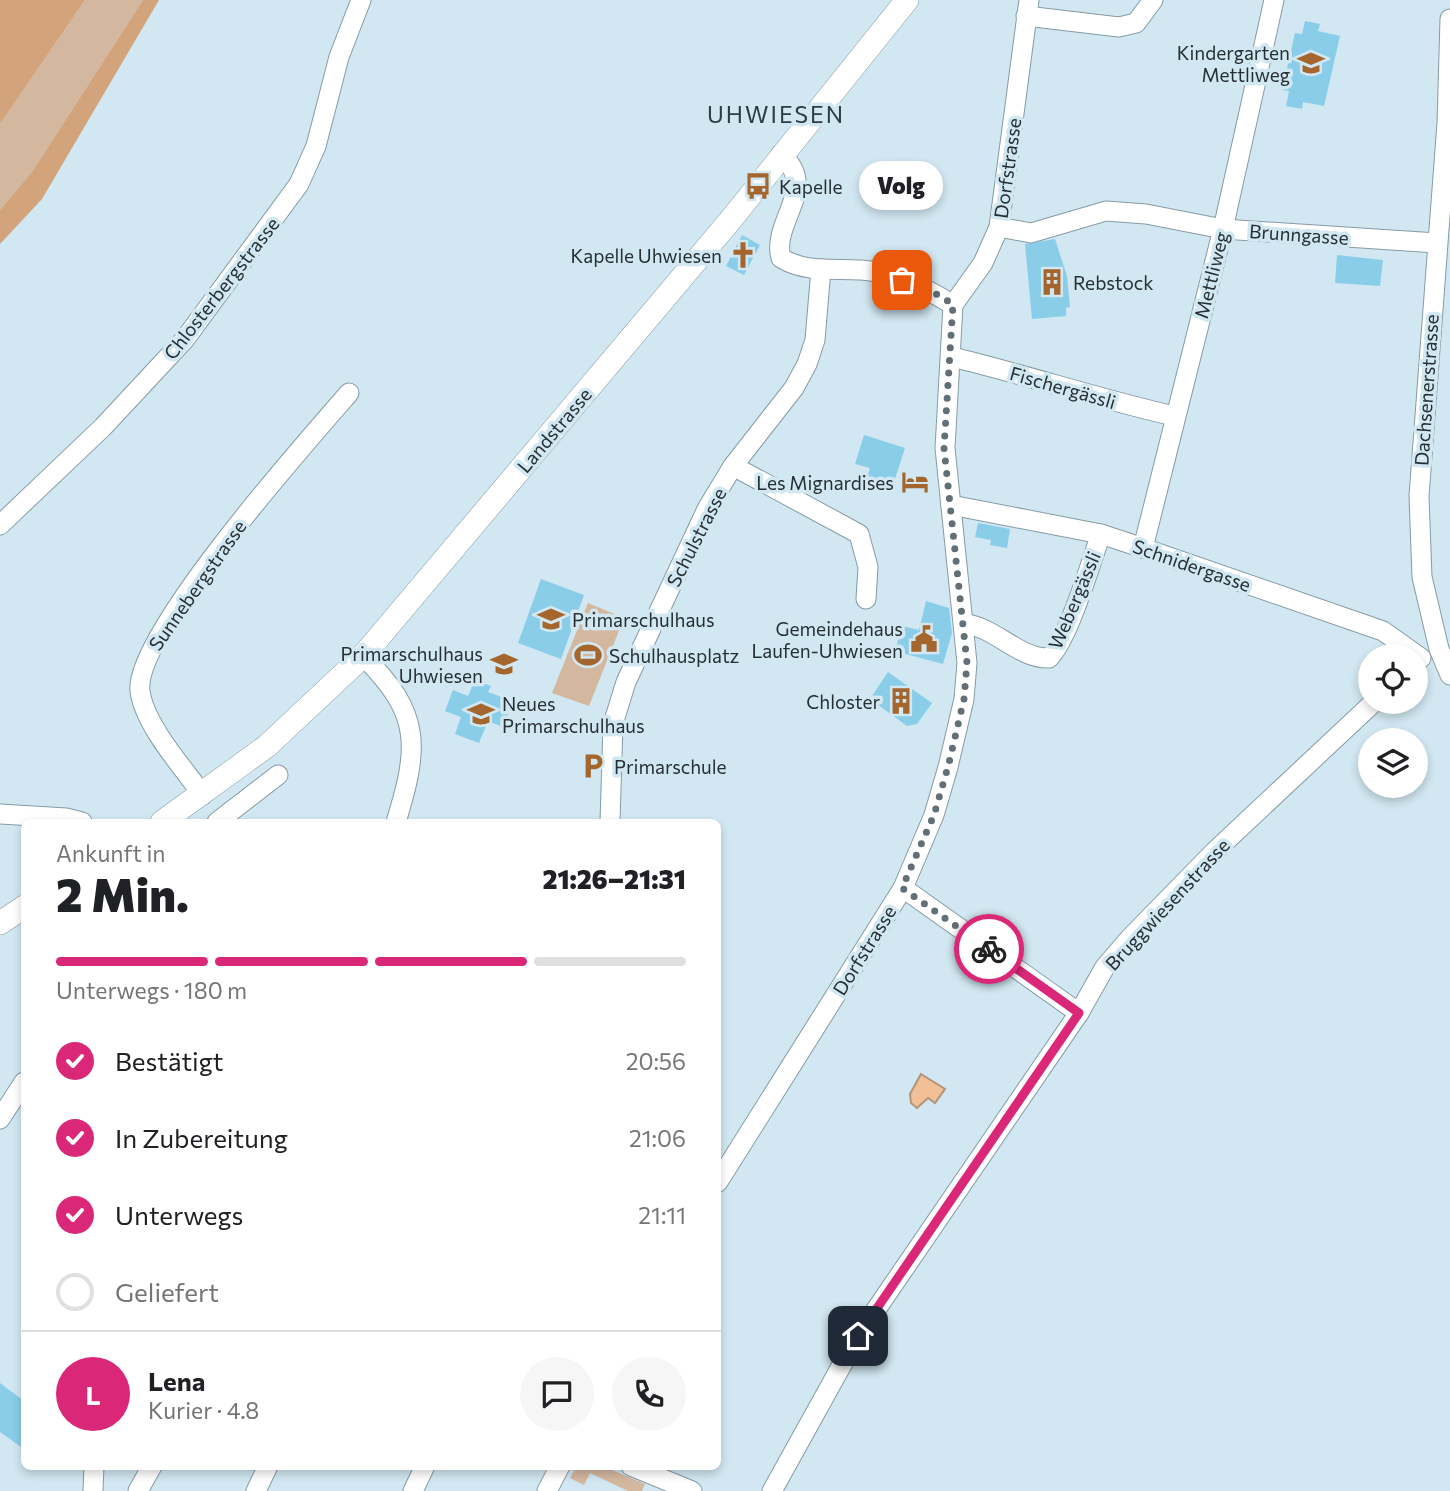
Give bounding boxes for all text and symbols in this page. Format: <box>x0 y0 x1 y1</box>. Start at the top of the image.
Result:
place label: Kindergarten Mettliweg <box>1177 41 1290 86</box>
school or university icon: Kindergarten Mettliweg <box>1296 48 1326 78</box>
district label: UHWIESEN <box>707 100 845 128</box>
street label: Dorfstrasse <box>989 116 1025 220</box>
callout: Volg <box>860 161 944 210</box>
bus stop icon: Kapelle <box>743 171 773 201</box>
text: Volg <box>877 171 925 199</box>
place label: Kapelle <box>779 175 843 198</box>
street label: Chlosterbergstrasse <box>158 212 284 364</box>
street label: Brunngasse <box>1249 219 1349 249</box>
street label: Mettliweg <box>1189 229 1233 321</box>
church icon: Kapelle Uhwiesen <box>728 240 758 270</box>
place label: Kapelle Uhwiesen <box>571 244 722 267</box>
pin <box>872 250 932 310</box>
icon: bag <box>883 261 921 299</box>
building icon: Rebstock <box>1037 267 1067 297</box>
place label: Rebstock <box>1073 271 1153 294</box>
street label: Dachsenerstrasse <box>1409 313 1443 467</box>
street label: Fischergässli <box>1007 361 1119 413</box>
street label: Landstrasse <box>512 383 596 477</box>
hotel icon: Les Mignardises <box>900 467 930 497</box>
place label: Les Mignardises <box>756 471 894 494</box>
street label: Schulstrasse <box>661 484 731 590</box>
street label: Sunnebergstrasse <box>143 515 251 655</box>
street label: Schnidergasse <box>1130 534 1254 596</box>
street label: Webergässli <box>1043 548 1105 652</box>
school or university icon: Primarschulhaus <box>536 604 566 634</box>
place label: Primarschulhaus <box>572 608 715 631</box>
place label: Gemeindehaus Laufen-Uhwiesen <box>751 617 903 662</box>
public building icon: Gemeindehaus Laufen-Uhwiesen <box>909 624 939 654</box>
sports icon: Schulhausplatz <box>573 640 603 670</box>
place label: Primarschulhaus Uhwiesen <box>340 642 483 687</box>
place label: Schulhausplatz <box>609 644 739 667</box>
map controls <box>1358 644 1428 798</box>
button: locate <box>1358 644 1428 714</box>
school or university icon: Primarschulhaus Uhwiesen <box>489 649 519 679</box>
building icon: Chloster <box>886 686 916 716</box>
place label: Chloster <box>806 690 880 713</box>
place label: Neues Primarschulhaus <box>502 692 645 737</box>
school or university icon: Neues Primarschulhaus <box>466 699 496 729</box>
button: layers <box>1358 728 1428 798</box>
parking icon: Primarschule <box>578 751 608 781</box>
place label: Primarschule <box>614 755 727 778</box>
street label: Bruggwiesenstrasse <box>1100 833 1234 975</box>
text: Ankunft in <box>56 839 166 867</box>
text: 21:26–21:31 <box>542 863 686 894</box>
text: 2 Min. <box>56 865 189 921</box>
street label: Dorfstrasse <box>827 901 901 999</box>
courier <box>954 914 1024 984</box>
icon: bike <box>970 930 1008 968</box>
text: Unterwegs · 180 m <box>56 976 247 1004</box>
icon: check <box>56 1042 94 1080</box>
text: Bestätigt <box>115 1045 224 1076</box>
text: 20:56 <box>626 1047 686 1075</box>
icon: check <box>56 1119 94 1157</box>
text: In Zubereitung <box>115 1122 288 1153</box>
text: 21:06 <box>629 1124 686 1152</box>
icon: check <box>56 1196 94 1234</box>
text: Unterwegs <box>115 1199 243 1230</box>
text: 21:11 <box>638 1201 686 1229</box>
text: Geliefert <box>115 1276 219 1307</box>
pin <box>828 1306 888 1366</box>
icon: home <box>839 1317 877 1355</box>
button: chat <box>520 1357 594 1431</box>
button: phone <box>612 1357 686 1431</box>
text: Lena <box>148 1365 206 1396</box>
text: L <box>85 1379 101 1410</box>
text: Kurier · 4.8 <box>148 1396 259 1424</box>

